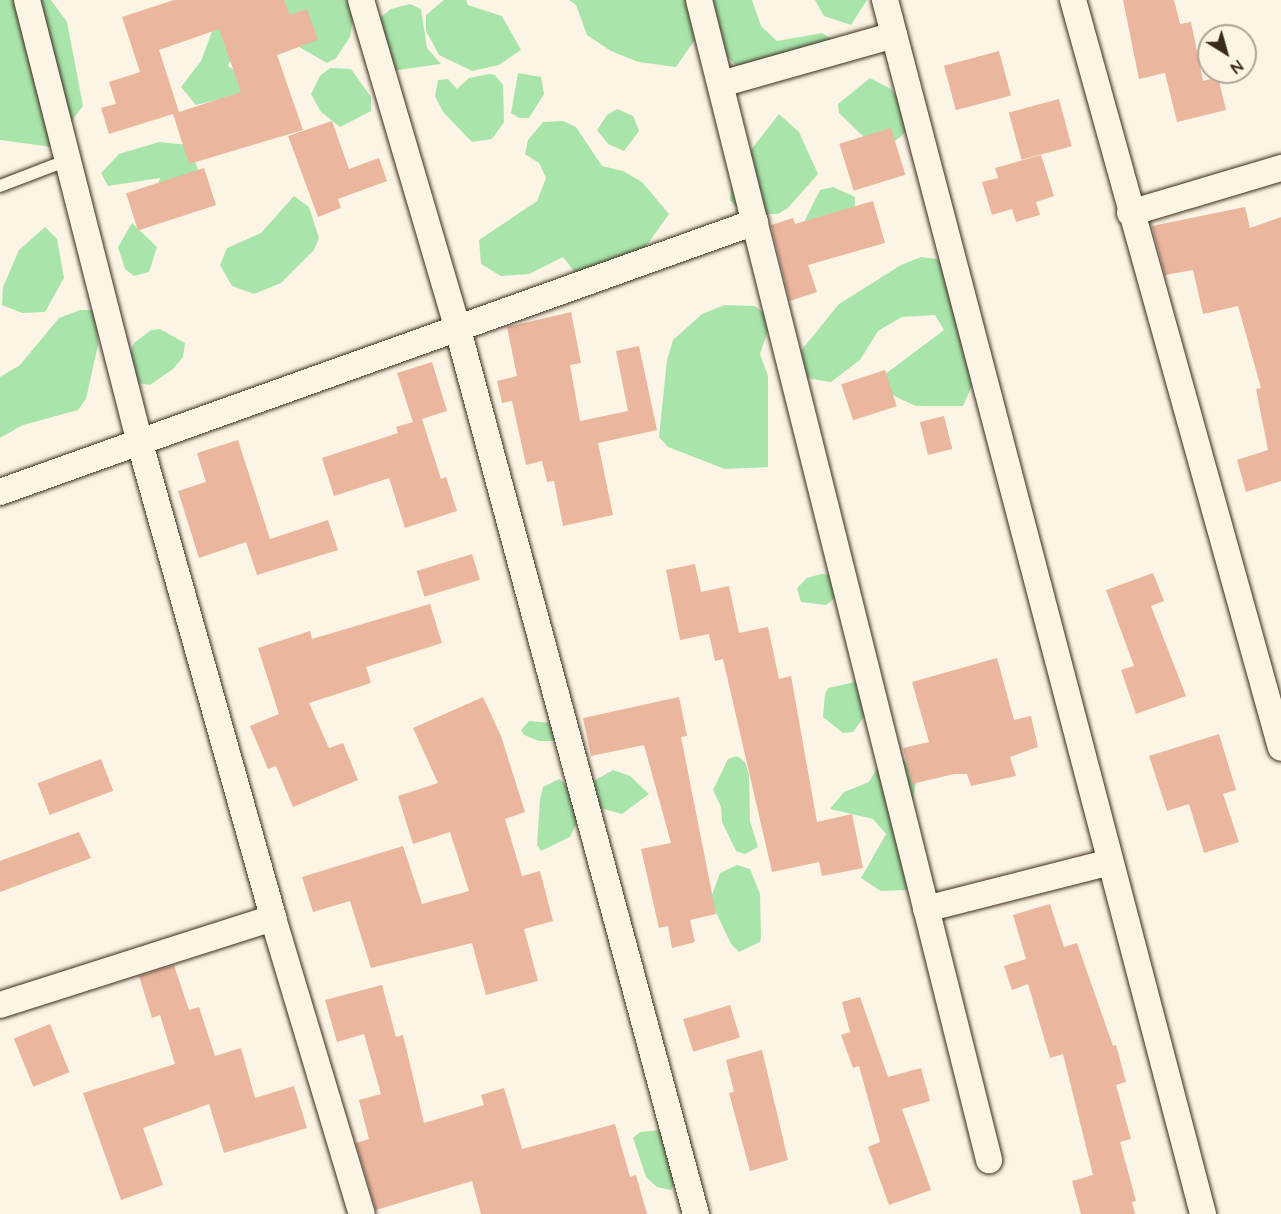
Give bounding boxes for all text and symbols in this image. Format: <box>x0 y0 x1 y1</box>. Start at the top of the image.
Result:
north arrow <box>1197 24 1257 84</box>
text: N <box>1226 55 1247 79</box>

